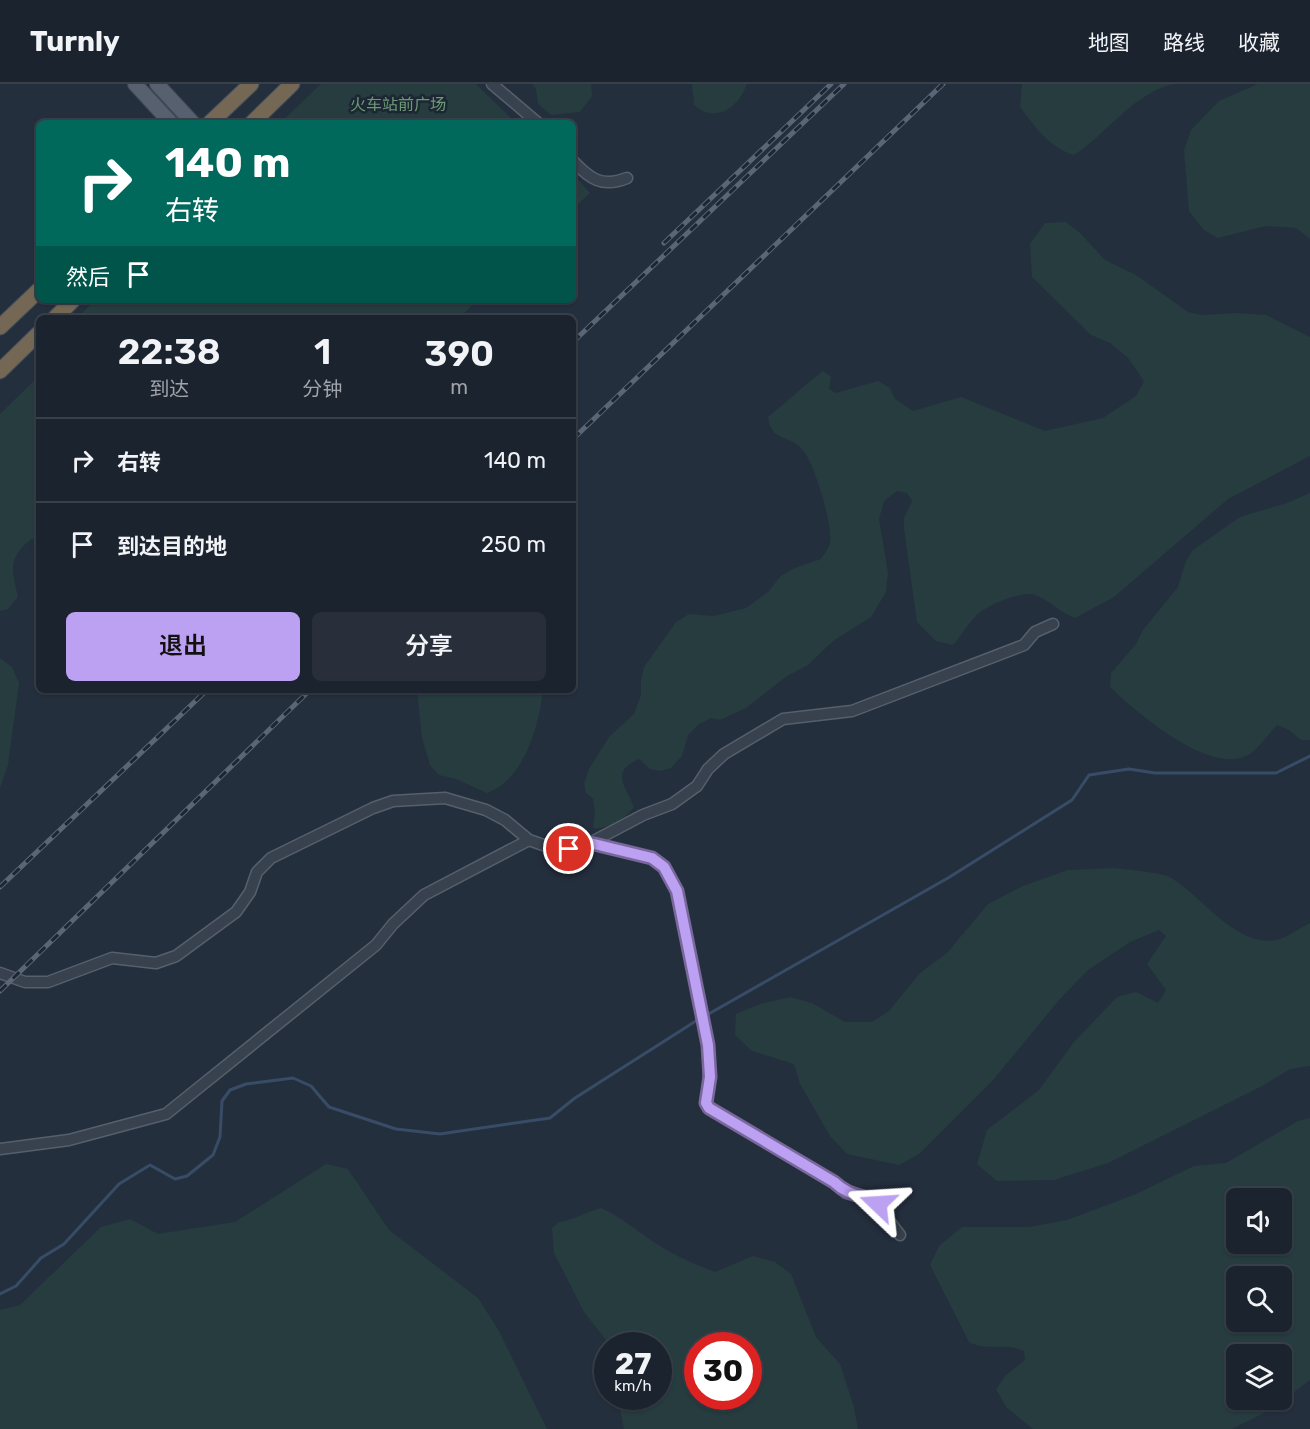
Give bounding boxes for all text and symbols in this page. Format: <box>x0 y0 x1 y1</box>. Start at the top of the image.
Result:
text: Turnly <box>30 25 120 58</box>
text: 地图 <box>1088 30 1130 55</box>
text: 路线 <box>1163 30 1205 55</box>
text: 收藏 <box>1238 30 1280 55</box>
park label: 火车站前广场 <box>350 95 446 114</box>
text: 140 m <box>165 138 291 188</box>
icon: right <box>66 144 144 222</box>
text: 右转 <box>165 195 219 227</box>
icon: arrive <box>122 258 155 291</box>
text: 然后 <box>66 264 110 291</box>
text: 22:38 <box>118 330 221 373</box>
text: 1 <box>314 330 331 373</box>
text: 390 <box>424 332 494 375</box>
text: m <box>450 375 468 399</box>
text: 到达 <box>149 377 189 401</box>
text: 分钟 <box>303 377 343 401</box>
icon: right <box>66 444 99 477</box>
text: 140 m <box>484 447 546 474</box>
text: 右转 <box>117 449 161 476</box>
icon: arrive <box>66 528 99 561</box>
text: 250 m <box>481 531 546 558</box>
text: 到达目的地 <box>117 533 227 560</box>
button: 退出 <box>66 612 300 681</box>
button: 分享 <box>312 612 546 681</box>
pin <box>543 823 594 874</box>
icon: arrive <box>552 832 585 865</box>
position arrow <box>846 1172 910 1236</box>
map controls <box>1226 1188 1292 1410</box>
button: sound <box>1226 1188 1292 1254</box>
button: search <box>1226 1266 1292 1332</box>
speed limit sign: 30 <box>684 1332 762 1410</box>
button: layers <box>1226 1344 1292 1410</box>
text: 27 <box>615 1346 651 1382</box>
text: km/h <box>614 1377 652 1395</box>

